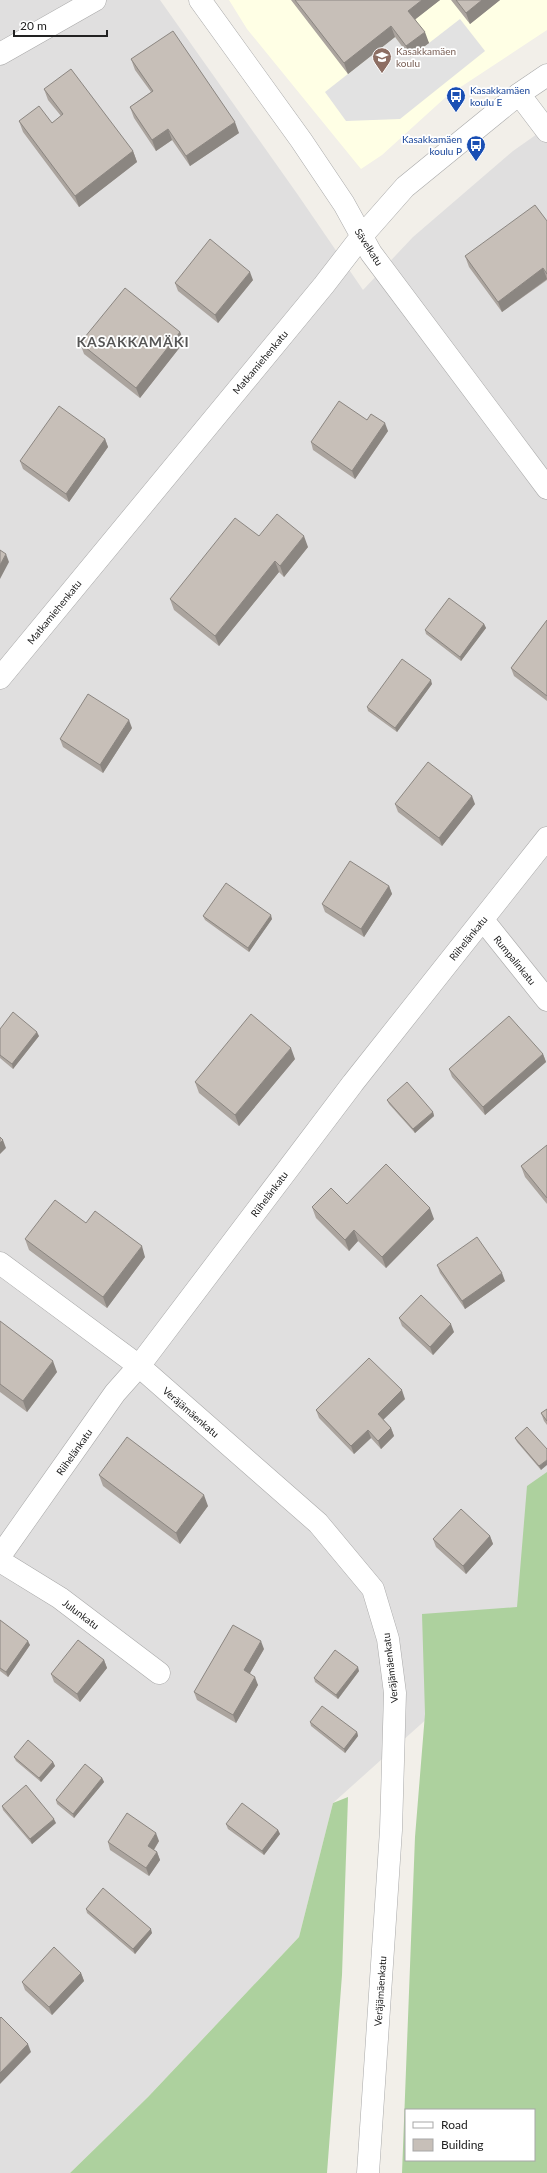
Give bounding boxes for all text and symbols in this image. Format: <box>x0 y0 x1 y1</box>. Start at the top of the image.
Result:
scale bar <box>14 12 107 38</box>
text: 20 m <box>20 18 47 33</box>
place label: Kasakkamäen koulu <box>396 45 456 69</box>
school or university icon: Kasakkamäen koulu <box>371 46 393 74</box>
place label: Kasakkamäen koulu E <box>470 84 530 108</box>
bus stop icon: Kasakkamäen koulu E <box>445 85 467 113</box>
place label: Kasakkamäen koulu P <box>402 133 462 157</box>
bus stop icon: Kasakkamäen koulu P <box>465 134 487 162</box>
street label: Sävelkatu <box>353 226 385 268</box>
street label: Matkamiehenkatu <box>230 328 290 396</box>
district label: KASAKKAMÄKI <box>76 333 190 350</box>
street label: Matkamiehenkatu <box>24 577 84 647</box>
street label: Riihelänkatu <box>446 913 490 963</box>
street label: Rumpalinkatu <box>491 933 539 987</box>
street label: Riihelänkatu <box>248 1169 290 1219</box>
street label: Veräjämäenkatu <box>160 1384 222 1440</box>
street label: Riihelänkatu <box>54 1426 94 1478</box>
street label: Julunkatu <box>60 1596 102 1632</box>
street label: Veräjämäenkatu <box>380 1632 400 1704</box>
street label: Veräjämäenkatu <box>372 1955 388 2027</box>
legend <box>405 2109 535 2161</box>
text: Road <box>441 2117 468 2132</box>
text: Building <box>441 2137 484 2152</box>

